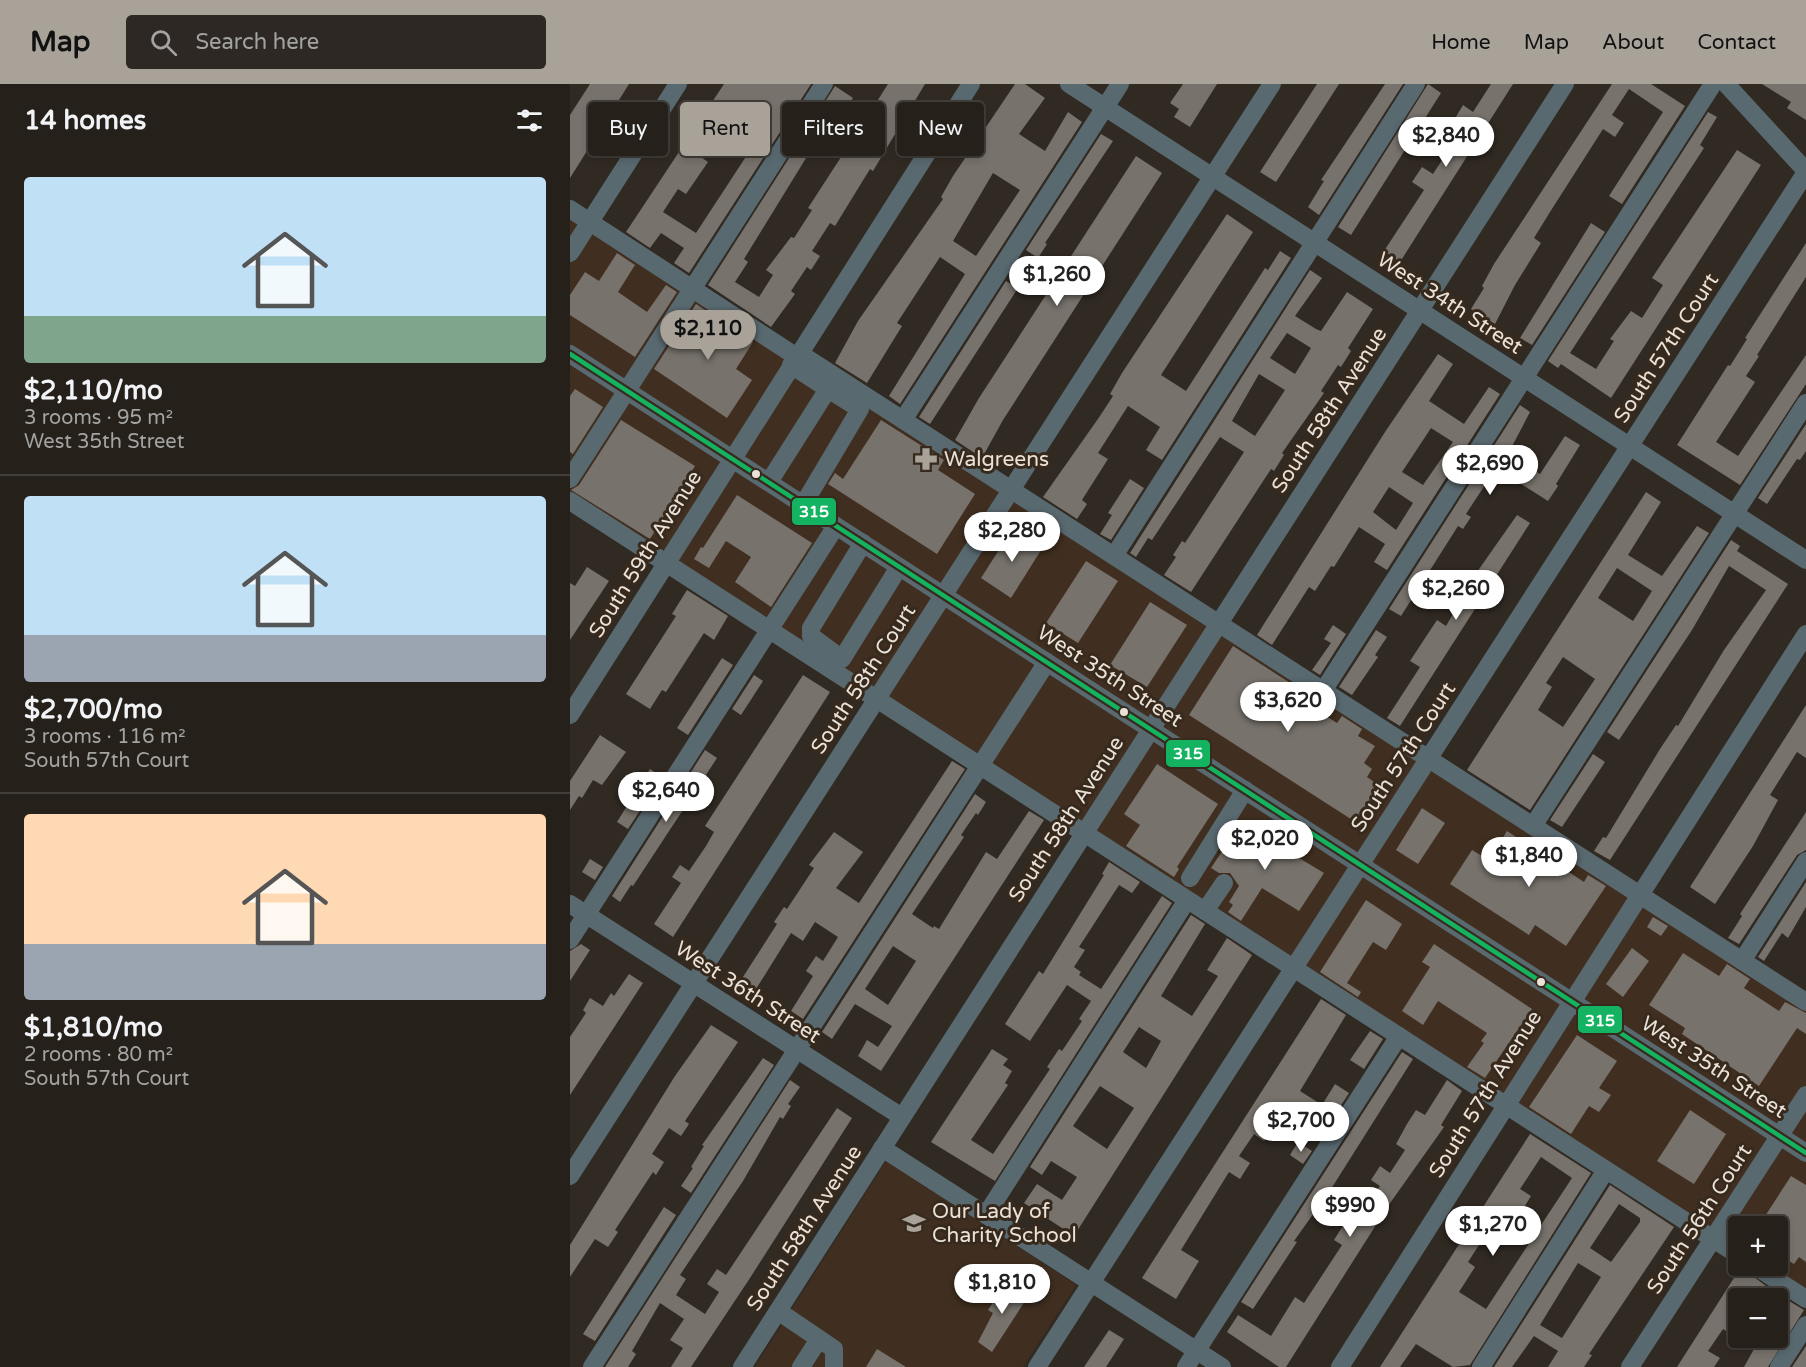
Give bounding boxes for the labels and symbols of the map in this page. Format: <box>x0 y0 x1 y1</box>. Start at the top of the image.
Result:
pin: $2,840 <box>1397 117 1495 168</box>
street label: West 34th Street <box>1372 247 1527 360</box>
pin: $1,260 <box>1008 256 1106 307</box>
street label: South 57th Court <box>1609 269 1724 428</box>
pin: $2,110 <box>659 310 757 361</box>
street label: South 58th Avenue <box>1266 323 1392 498</box>
pin: $2,690 <box>1441 445 1539 496</box>
pharmacy icon: Walgreens <box>913 446 939 472</box>
place label: Walgreens <box>944 447 1049 472</box>
street label: South 59th Avenue <box>584 466 707 643</box>
unlabelled marker <box>750 468 762 480</box>
line badge: 315 <box>791 497 837 526</box>
text: 315 <box>799 502 829 522</box>
pin: $2,280 <box>963 512 1061 563</box>
pin: $2,260 <box>1407 570 1505 621</box>
street label: South 58th Court <box>806 600 921 759</box>
street label: West 35th Street <box>1032 620 1187 733</box>
street label: South 57th Court <box>1346 678 1461 837</box>
pin: $3,620 <box>1239 682 1337 733</box>
unlabelled marker <box>1118 706 1130 718</box>
street label: South 58th Avenue <box>1003 732 1129 907</box>
line badge: 315 <box>1165 739 1211 768</box>
text: 315 <box>1173 744 1203 764</box>
pin: $2,640 <box>617 772 715 823</box>
pin: $2,020 <box>1216 820 1314 871</box>
pin: $1,840 <box>1480 837 1578 888</box>
street label: West 36th Street <box>670 936 825 1049</box>
unlabelled marker <box>1535 976 1547 988</box>
line badge: 315 <box>1577 1005 1623 1034</box>
street label: South 57th Avenue <box>1424 1006 1547 1183</box>
text: 315 <box>1585 1011 1615 1031</box>
street label: West 35th Street <box>1636 1011 1791 1124</box>
pin: $2,700 <box>1252 1102 1350 1153</box>
street label: South 56th Court <box>1642 1140 1757 1299</box>
street label: South 58th Avenue <box>741 1141 867 1316</box>
pin: $990 <box>1314 1187 1386 1238</box>
place label: Our Lady of Charity School <box>932 1199 1077 1248</box>
pin: $1,270 <box>1444 1206 1542 1257</box>
school or university icon: Our Lady of Charity School <box>901 1210 927 1236</box>
pin: $1,810 <box>953 1264 1051 1315</box>

